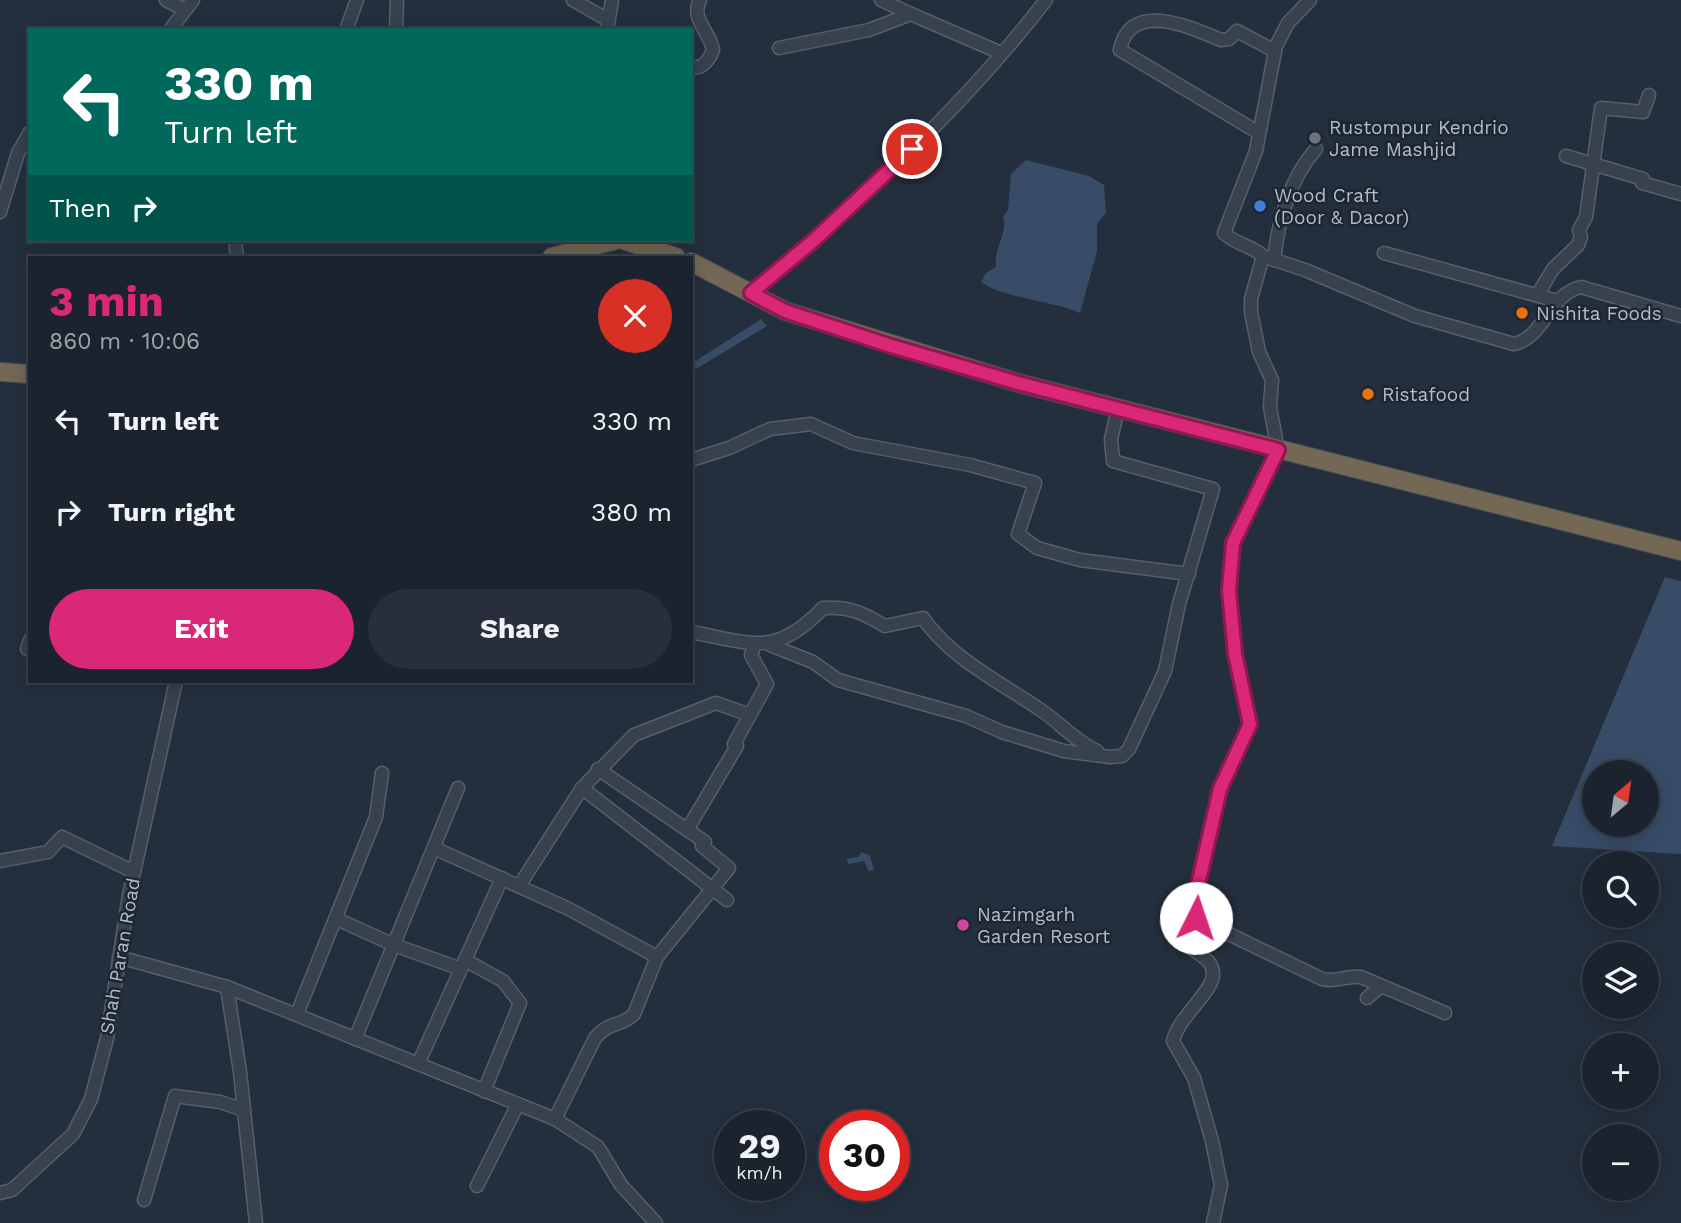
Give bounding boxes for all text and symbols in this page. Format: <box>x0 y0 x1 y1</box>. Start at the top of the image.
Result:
text: 330 m <box>164 54 314 112</box>
icon: left <box>49 56 140 147</box>
text: Turn left <box>164 113 297 151</box>
place label: Rustompur Kendrio Jame Mashjid <box>1329 116 1509 161</box>
pin <box>882 119 942 179</box>
icon: arrive <box>893 130 931 168</box>
marker: Rustompur Kendrio Jame Mashjid <box>1307 130 1323 146</box>
place label: Wood Craft (Door & Dacor) <box>1274 184 1409 229</box>
icon: right <box>125 189 163 227</box>
text: Then <box>49 193 111 223</box>
marker: Wood Craft (Door & Dacor) <box>1252 198 1268 214</box>
text: 3 min <box>49 277 164 326</box>
button: close <box>598 279 672 353</box>
place label: Nishita Foods <box>1536 302 1662 325</box>
marker: Nishita Foods <box>1514 305 1530 321</box>
text: 860 m · 10:06 <box>49 328 200 355</box>
place label: Ristafood <box>1382 383 1470 406</box>
marker: Ristafood <box>1360 386 1376 402</box>
icon: left <box>49 402 87 440</box>
text: Turn left <box>108 406 219 436</box>
text: 330 m <box>592 406 672 436</box>
icon: right <box>49 493 87 531</box>
text: Turn right <box>108 497 235 527</box>
text: 380 m <box>591 497 672 527</box>
button: Exit <box>49 589 354 669</box>
button: Share <box>368 589 672 669</box>
north arrow <box>1582 760 1659 836</box>
map controls <box>1582 760 1659 1201</box>
button: search <box>1582 851 1659 928</box>
street label: Shah Paran Road <box>95 876 145 1036</box>
position arrow <box>1159 881 1233 955</box>
place label: Nazimgarh Garden Resort <box>977 903 1110 948</box>
marker: Nazimgarh Garden Resort <box>955 917 971 933</box>
button: layers <box>1582 942 1659 1019</box>
button: + <box>1582 1033 1659 1110</box>
speed limit sign: 30 <box>819 1110 910 1201</box>
button: − <box>1582 1124 1659 1201</box>
text: 29 <box>738 1125 781 1167</box>
text: km/h <box>736 1162 783 1183</box>

